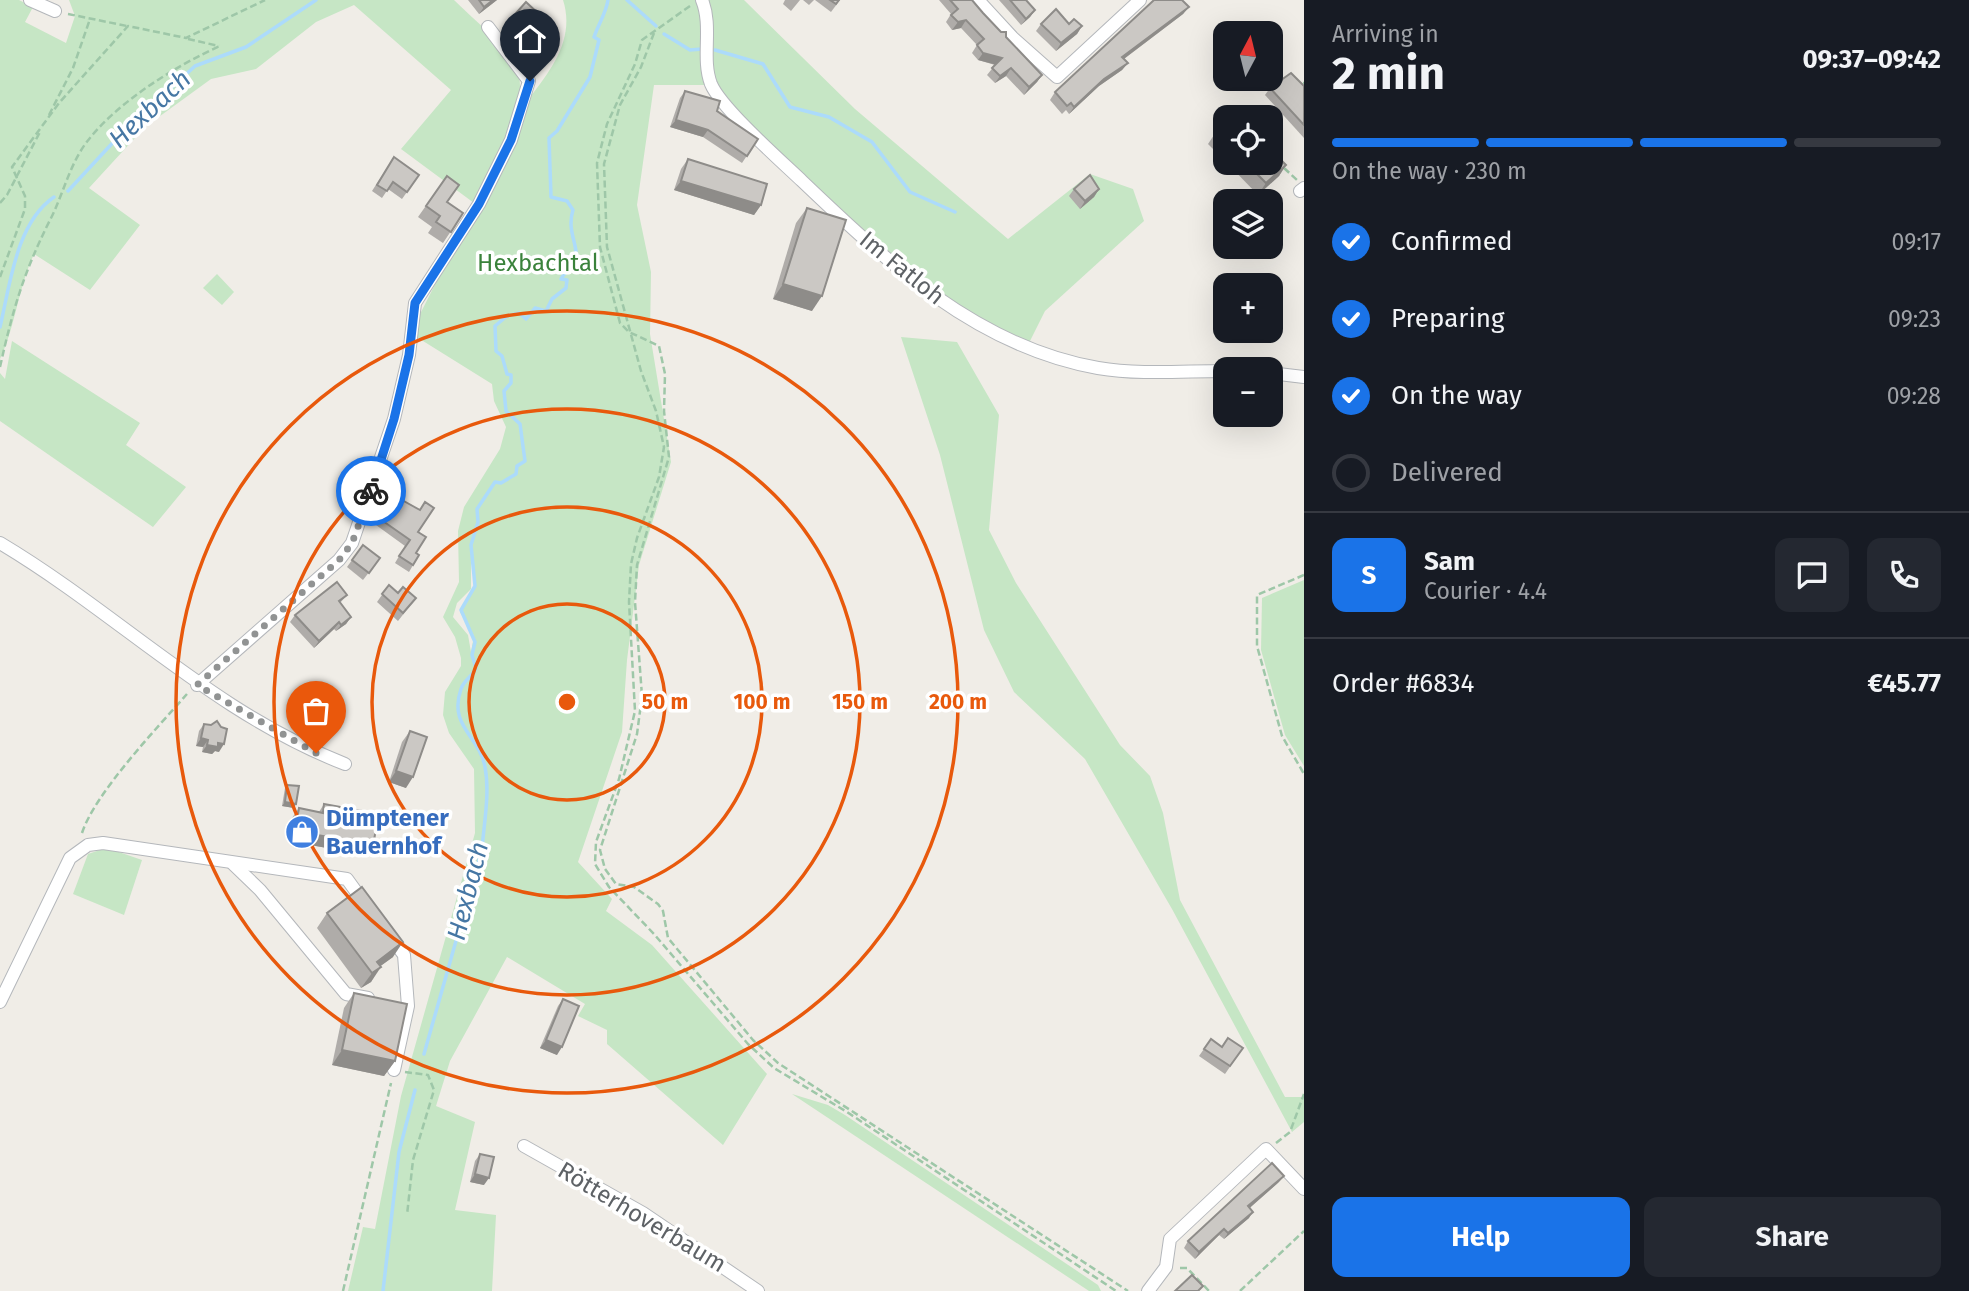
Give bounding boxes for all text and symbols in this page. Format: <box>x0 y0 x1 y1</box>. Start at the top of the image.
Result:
pin <box>500 9 560 81</box>
icon: home <box>511 20 549 58</box>
text: Arriving in <box>1332 20 1439 48</box>
north arrow <box>1213 21 1283 91</box>
map controls <box>1213 21 1283 427</box>
text: 09:37–09:42 <box>1803 44 1941 75</box>
text: 2 min <box>1332 46 1445 101</box>
water label: Hexbach <box>103 63 197 155</box>
button: locate <box>1213 105 1283 175</box>
text: On the way · 230 m <box>1332 157 1527 185</box>
button: layers <box>1213 189 1283 259</box>
icon: check <box>1332 223 1370 261</box>
street label: Im Fatloh <box>854 225 950 311</box>
text: Confirmed <box>1391 226 1512 257</box>
text: 09:17 <box>1892 228 1941 256</box>
park label: Hexbachtal <box>477 249 599 277</box>
button: + <box>1213 273 1283 343</box>
icon: check <box>1332 300 1370 338</box>
text: Preparing <box>1391 303 1504 334</box>
text: 09:23 <box>1888 305 1941 333</box>
button: − <box>1213 357 1283 427</box>
icon: check <box>1332 377 1370 415</box>
text: On the way <box>1391 380 1522 411</box>
text: 09:28 <box>1887 382 1941 410</box>
courier <box>336 456 406 526</box>
text: Delivered <box>1391 457 1503 488</box>
icon: bike <box>352 472 390 510</box>
button: chat <box>1775 538 1849 612</box>
button: phone <box>1867 538 1941 612</box>
text: Sam <box>1424 546 1475 577</box>
text: S <box>1362 560 1376 591</box>
text: Courier · 4.4 <box>1424 577 1547 605</box>
text: Order #6834 <box>1332 668 1474 699</box>
text: €45.77 <box>1868 668 1941 699</box>
pin <box>286 681 346 753</box>
text: 50 m <box>642 689 688 715</box>
text: 100 m <box>733 689 791 715</box>
text: 150 m <box>832 689 888 715</box>
text: 200 m <box>929 689 987 715</box>
centre of rings <box>555 690 579 714</box>
icon: bag <box>297 692 335 730</box>
place label: Dümptener Bauernhof <box>326 804 449 860</box>
shop icon: Dümptener Bauernhof <box>283 813 321 851</box>
water label: Hexbach <box>441 838 495 944</box>
street label: Rötterhoverbaum <box>553 1156 731 1278</box>
button: Help <box>1332 1197 1630 1277</box>
button: Share <box>1644 1197 1941 1277</box>

